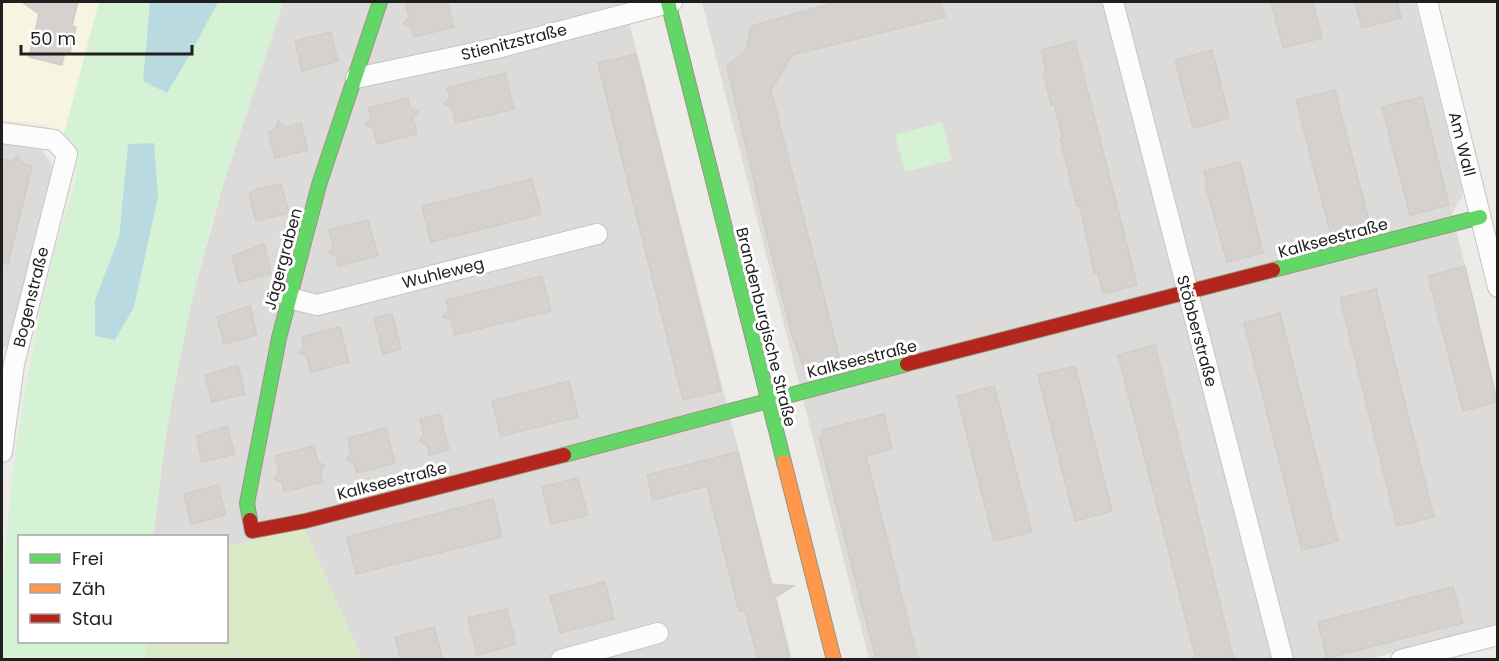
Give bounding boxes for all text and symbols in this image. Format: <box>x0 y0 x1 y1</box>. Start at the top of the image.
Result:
scale bar <box>21 18 192 56</box>
street label: Stienitzstraße <box>459 18 569 66</box>
text: 50 m <box>30 26 76 51</box>
street label: Am Wall <box>1443 109 1481 179</box>
street label: Jägergraben <box>258 206 308 312</box>
street label: Kalkseestraße <box>1276 212 1390 264</box>
street label: Brandenburgische Straße <box>730 225 802 429</box>
street label: Bogenstraße <box>7 244 55 350</box>
street label: Wuhleweg <box>400 252 486 294</box>
street label: Stöbberstraße <box>1171 273 1223 389</box>
street label: Kalkseestraße <box>805 334 919 384</box>
street label: Kalkseestraße <box>335 456 449 506</box>
legend <box>18 535 228 643</box>
text: Frei <box>72 546 103 571</box>
text: Zäh <box>72 576 105 601</box>
text: Stau <box>72 606 113 631</box>

